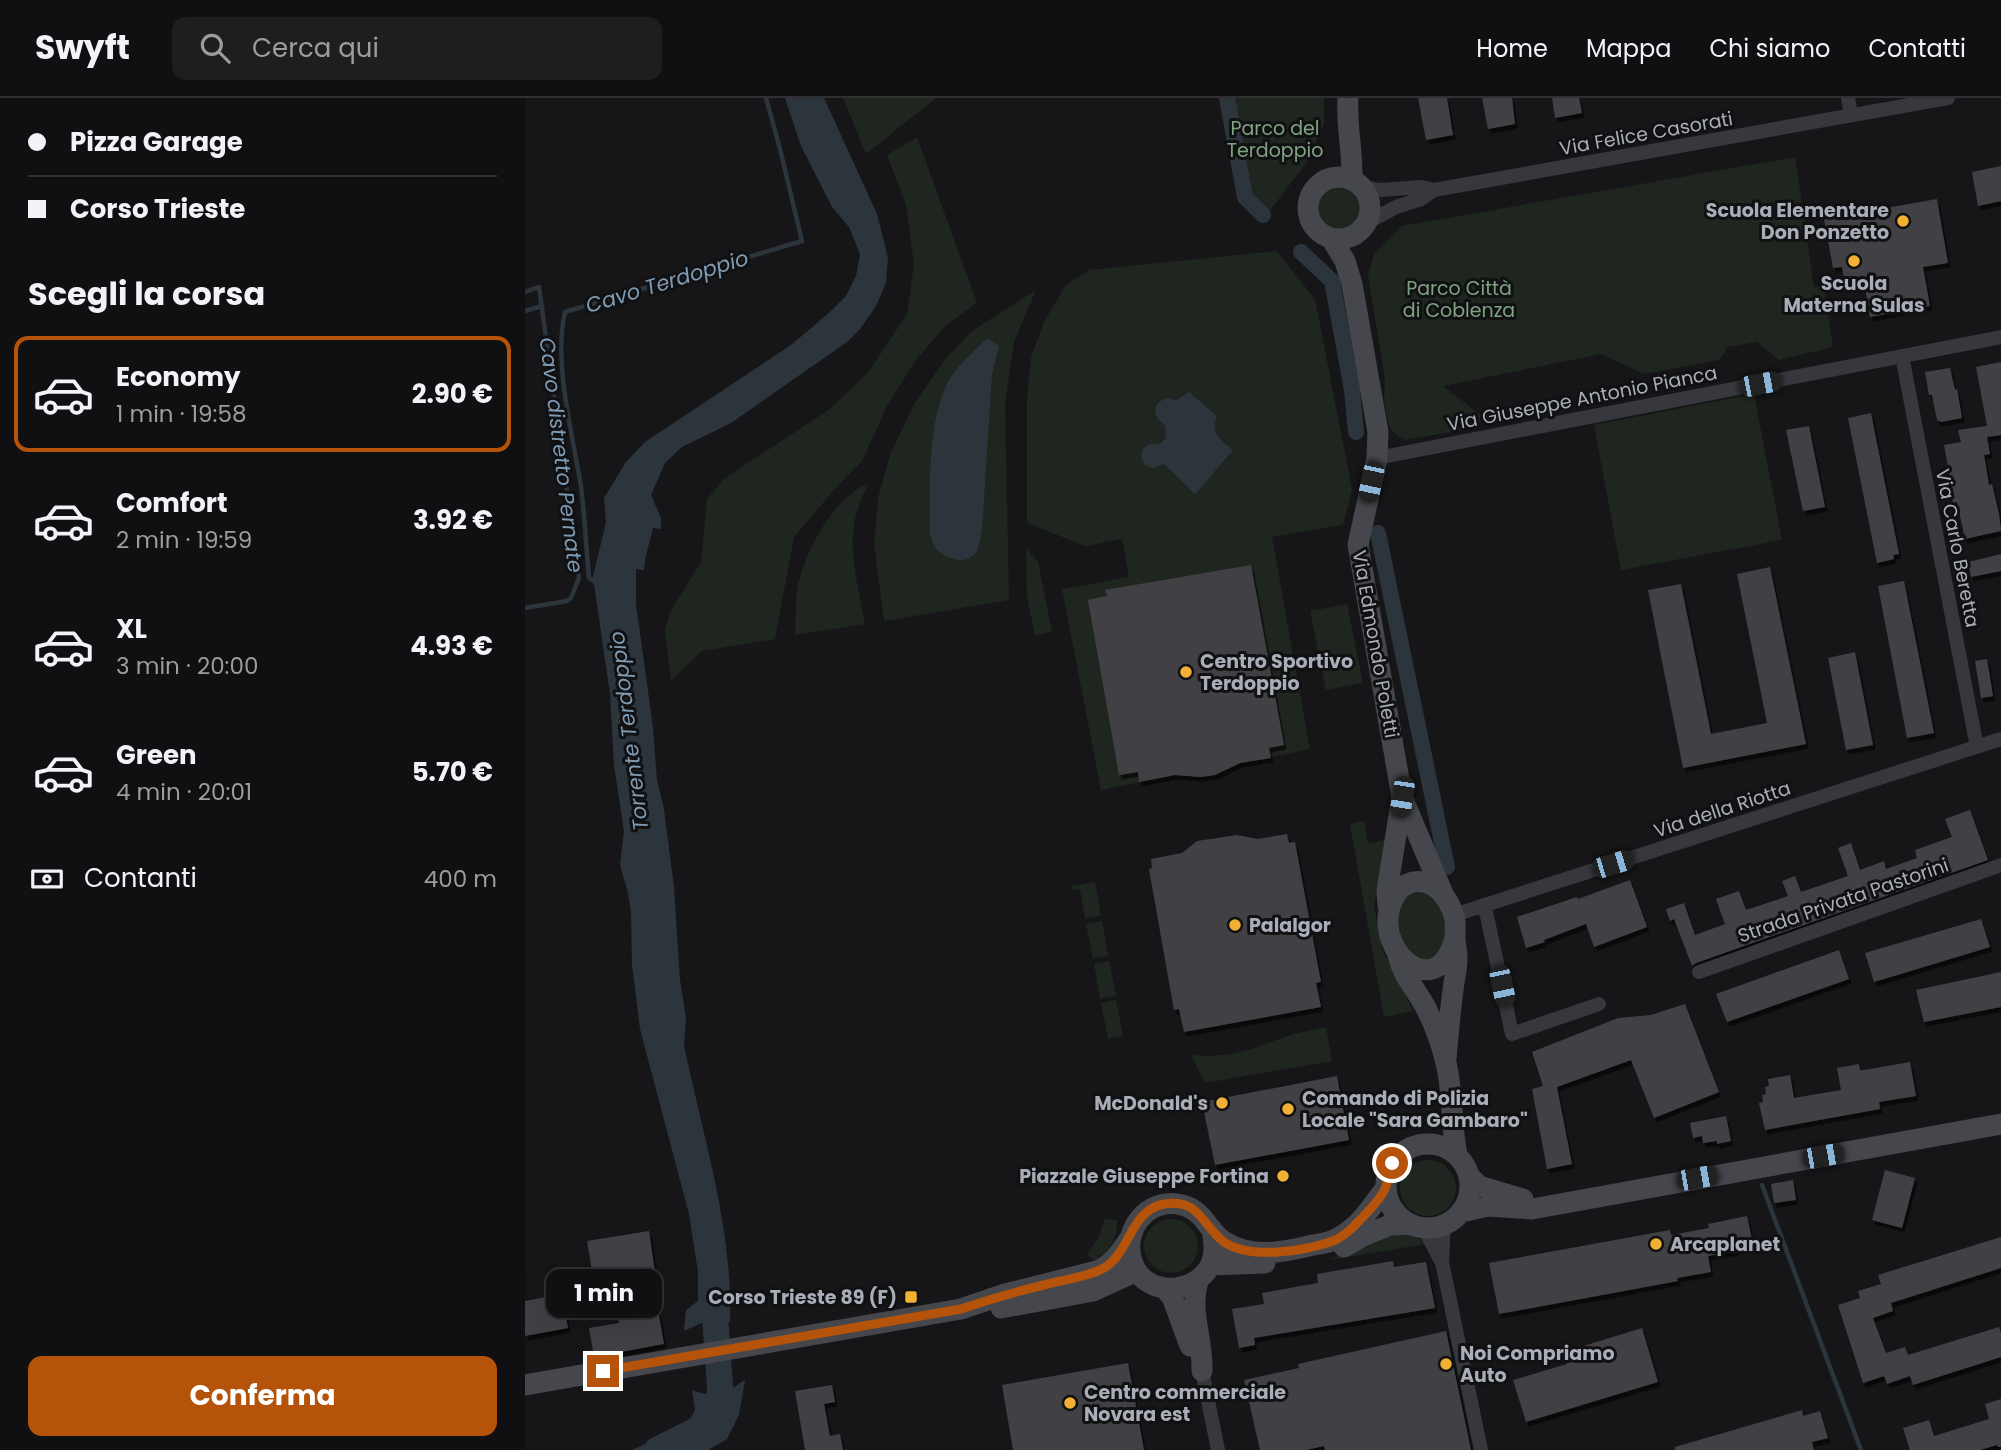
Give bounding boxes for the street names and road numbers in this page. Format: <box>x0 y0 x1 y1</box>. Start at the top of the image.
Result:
street label: Via Felice Casorati <box>1557 105 1735 162</box>
street label: Via Giuseppe Antonio Pianca <box>1445 359 1719 438</box>
street label: Via Carlo Beretta <box>1929 467 1986 630</box>
street label: Via Edmondo Poletti <box>1346 548 1405 740</box>
street label: Via della Riotta <box>1650 775 1794 844</box>
street label: Strada Privata Pastorini <box>1734 852 1952 949</box>

